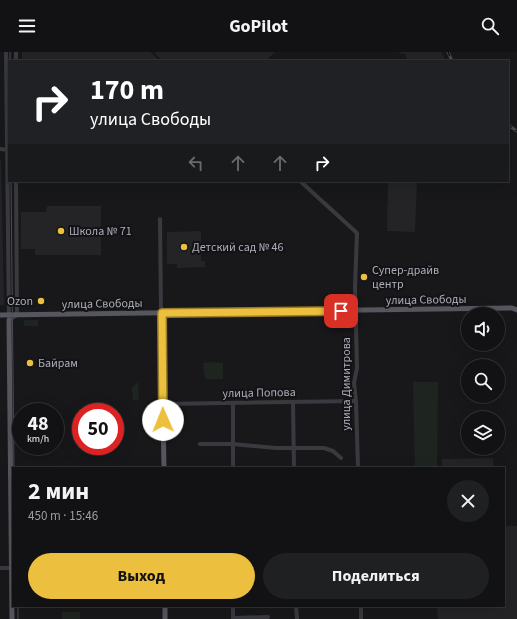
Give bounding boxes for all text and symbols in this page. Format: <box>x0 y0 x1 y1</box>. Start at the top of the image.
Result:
text: GoPilot <box>229 14 288 39</box>
icon: menu <box>16 15 38 37</box>
icon: search <box>479 15 501 37</box>
text: 170 m <box>90 70 164 110</box>
icon: right <box>24 76 76 128</box>
text: улица Свободы <box>90 107 211 132</box>
icon: left <box>185 152 207 174</box>
icon: ahead <box>227 152 249 174</box>
icon: ahead <box>269 152 291 174</box>
icon: right <box>311 152 333 174</box>
place label: Школа № 71 <box>69 223 132 240</box>
marker: Школа № 71 <box>56 226 66 236</box>
place label: Детский сад № 46 <box>192 239 284 256</box>
marker: Детский сад № 46 <box>179 242 189 252</box>
place label: Супер-драйв центр <box>372 262 439 293</box>
marker: Супер-драйв центр <box>359 272 369 282</box>
street label: улица Свободы <box>385 291 467 309</box>
place label: Ozon <box>7 293 33 310</box>
pin <box>324 294 358 328</box>
street label: улица Свободы <box>61 295 143 313</box>
marker: Ozon <box>36 296 46 306</box>
icon: arrive <box>330 300 352 322</box>
map controls <box>461 307 505 455</box>
button: sound <box>461 307 505 351</box>
street label: улица Димитрова <box>338 337 355 431</box>
place label: Байрам <box>38 355 78 372</box>
marker: Байрам <box>25 358 35 368</box>
button: search <box>461 359 505 403</box>
street label: улица Попова <box>222 384 296 402</box>
position arrow <box>142 399 184 441</box>
speed limit sign: 50 <box>72 403 124 455</box>
text: 48 <box>27 410 49 438</box>
button: layers <box>461 411 505 455</box>
text: km/h <box>27 432 49 446</box>
text: 2 мин <box>28 474 89 509</box>
button: close <box>447 480 489 522</box>
text: 450 m · 15:46 <box>28 507 98 525</box>
button: Выход <box>28 553 255 599</box>
button: Поделиться <box>263 553 489 599</box>

